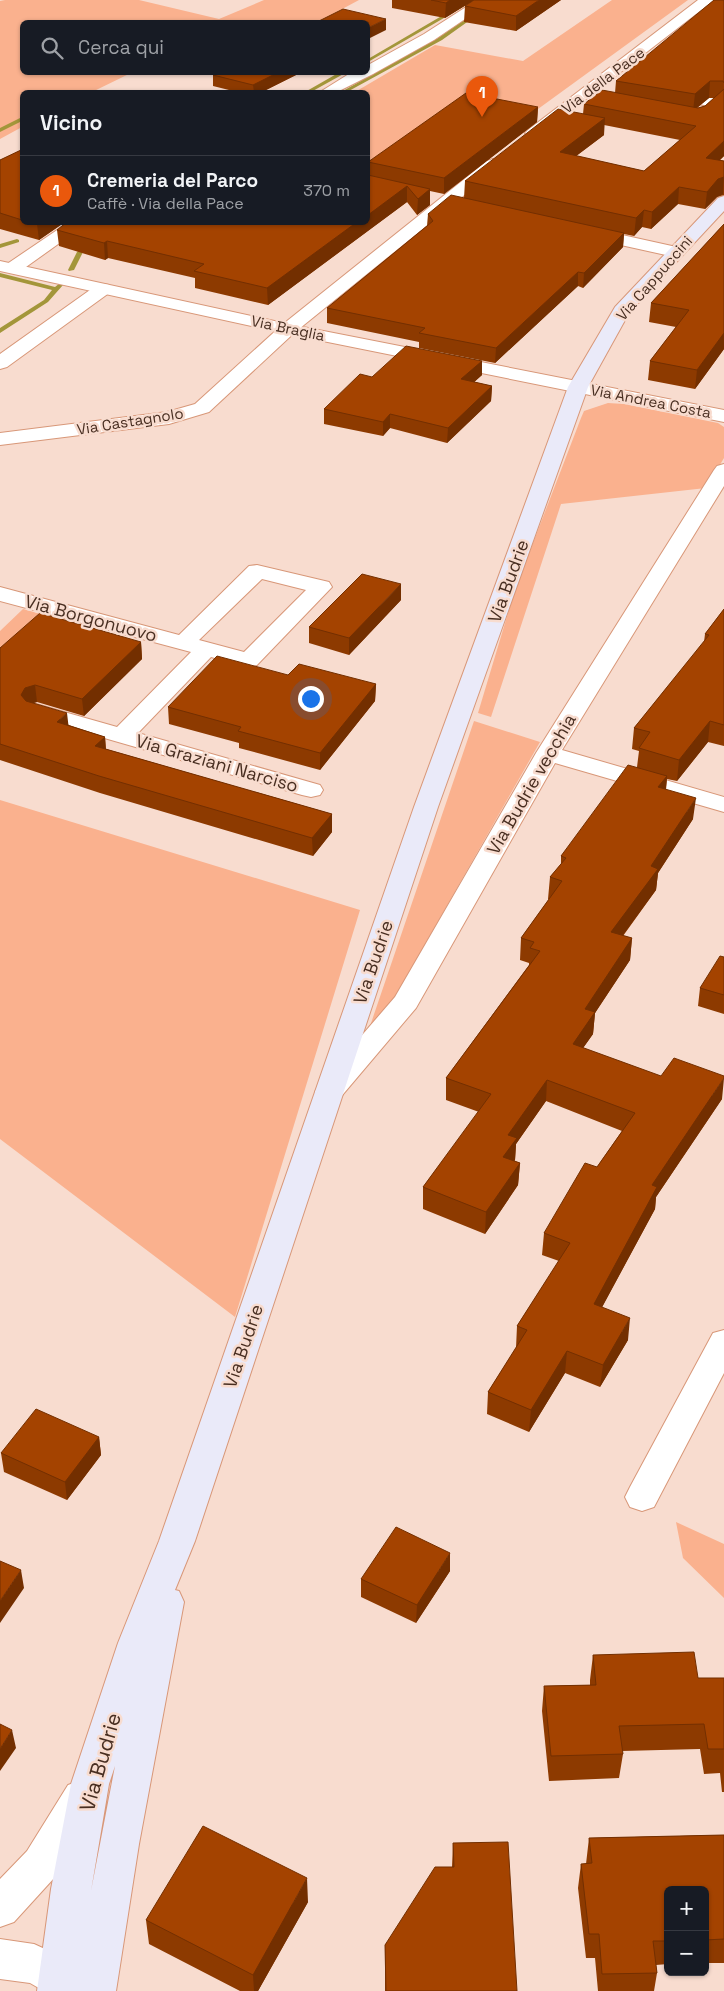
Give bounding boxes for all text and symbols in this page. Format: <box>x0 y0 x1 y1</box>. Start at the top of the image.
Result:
search box <box>20 20 370 75</box>
icon: search <box>38 34 66 62</box>
text: Cerca qui <box>78 35 164 60</box>
street label: Via della Pace <box>558 43 648 117</box>
pin: 1 <box>466 76 498 117</box>
text: Vicino <box>40 109 102 136</box>
text: Cremeria del Parco <box>87 168 258 193</box>
text: 1 <box>52 180 60 201</box>
text: 370 m <box>303 180 350 201</box>
text: Caffè · Via della Pace <box>87 193 244 214</box>
street label: Via Cappuccini <box>612 232 696 324</box>
street label: Via Braglia <box>249 311 327 345</box>
street label: Via Andrea Costa <box>589 380 713 422</box>
street label: Via Castagnolo <box>75 403 185 439</box>
street label: Via Budrie <box>482 536 534 626</box>
street label: Via Borgonuovo <box>22 589 160 647</box>
your location <box>298 686 324 712</box>
street label: Via Budrie vecchia <box>481 709 581 859</box>
street label: Via Graziani Narciso <box>133 729 301 797</box>
street label: Via Budrie <box>348 917 398 1007</box>
street label: Via Budrie <box>218 1301 268 1391</box>
street label: Via Budrie <box>73 1710 127 1814</box>
map controls <box>664 1886 709 1976</box>
button: + <box>664 1886 709 1931</box>
button: − <box>664 1931 709 1976</box>

